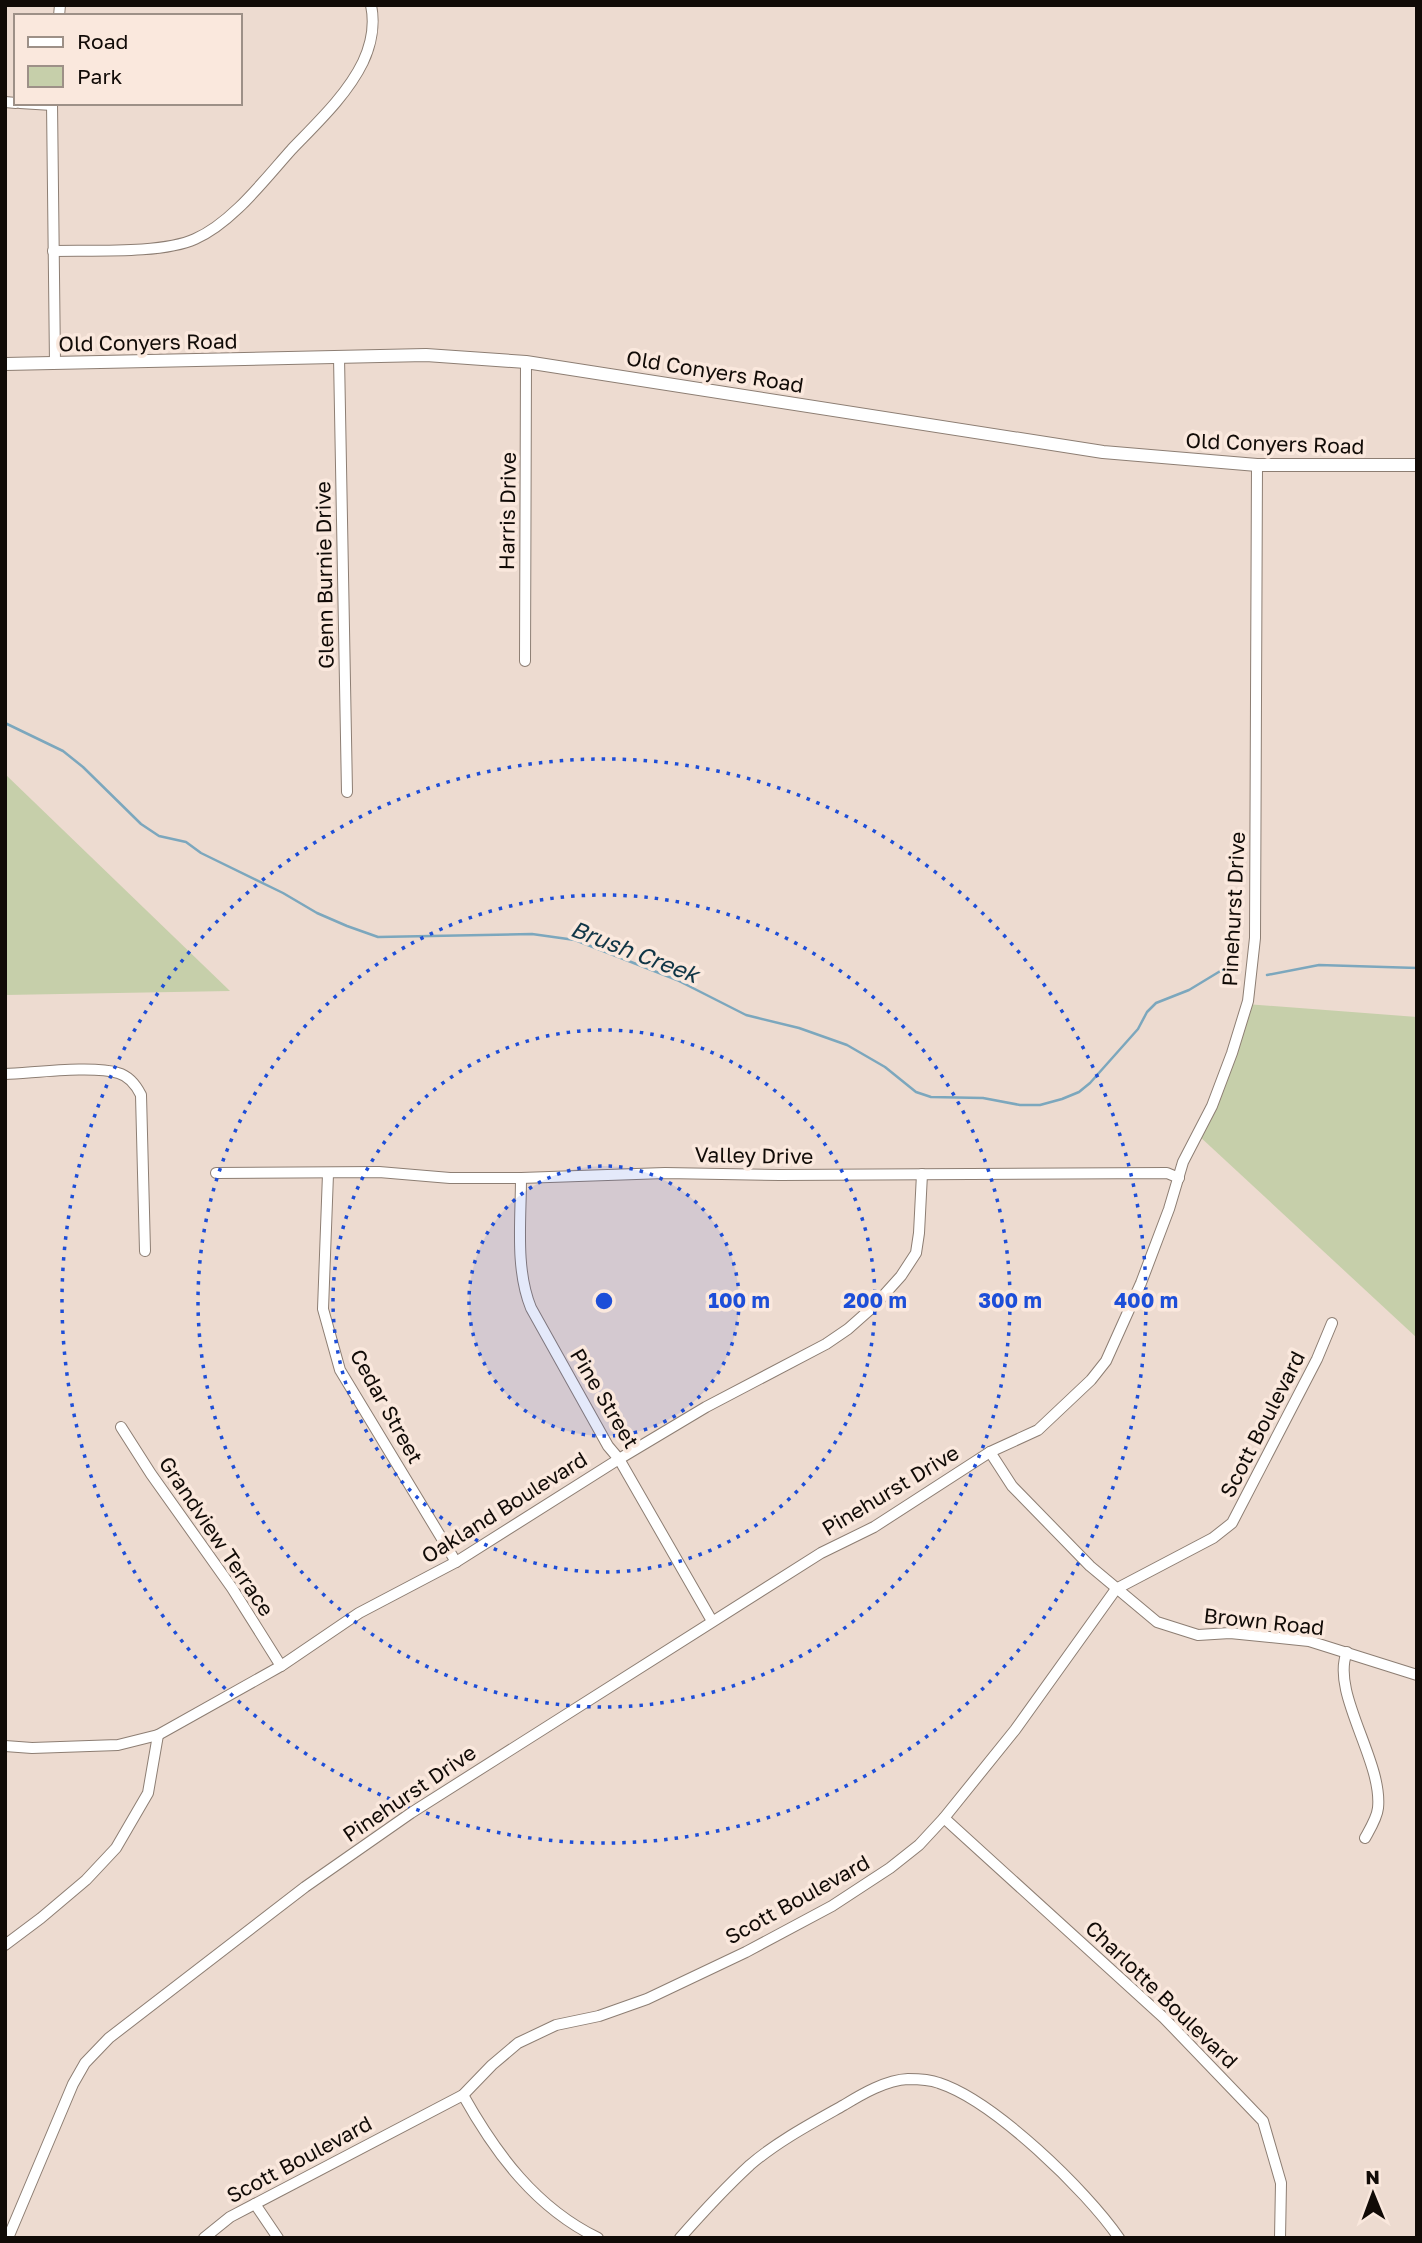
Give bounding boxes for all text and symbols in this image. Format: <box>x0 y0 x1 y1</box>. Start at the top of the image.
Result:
legend <box>14 14 242 105</box>
text: Road <box>77 28 128 54</box>
text: Park <box>77 63 123 89</box>
street label: Old Conyers Road <box>58 327 238 357</box>
street label: Old Conyers Road <box>624 344 806 398</box>
street label: Old Conyers Road <box>1185 427 1365 459</box>
street label: Harris Drive <box>493 452 521 570</box>
street label: Glenn Burnie Drive <box>309 481 339 669</box>
street label: Pinehurst Drive <box>1216 831 1250 987</box>
water label: Brush Creek <box>567 914 705 989</box>
street label: Valley Drive <box>694 1141 814 1169</box>
text: 100 m <box>708 1287 770 1313</box>
text: 200 m <box>843 1287 907 1313</box>
text: 300 m <box>978 1287 1042 1313</box>
text: 400 m <box>1114 1287 1178 1313</box>
centre of rings <box>592 1289 616 1313</box>
street label: Pine Street <box>565 1343 645 1453</box>
street label: Cedar Street <box>345 1344 429 1468</box>
street label: Scott Boulevard <box>1214 1346 1310 1502</box>
street label: Pinehurst Drive <box>817 1439 963 1541</box>
street label: Oakland Boulevard <box>416 1446 592 1568</box>
street label: Grandview Terrace <box>154 1451 280 1621</box>
street label: Brown Road <box>1202 1602 1326 1640</box>
street label: Pinehurst Drive <box>337 1739 481 1847</box>
street label: Scott Boulevard <box>720 1849 874 1949</box>
street label: Charlotte Boulevard <box>1080 1915 1244 2073</box>
street label: Scott Boulevard <box>222 2110 376 2208</box>
north arrow <box>1338 2159 1408 2229</box>
text: N <box>1365 2165 1380 2188</box>

